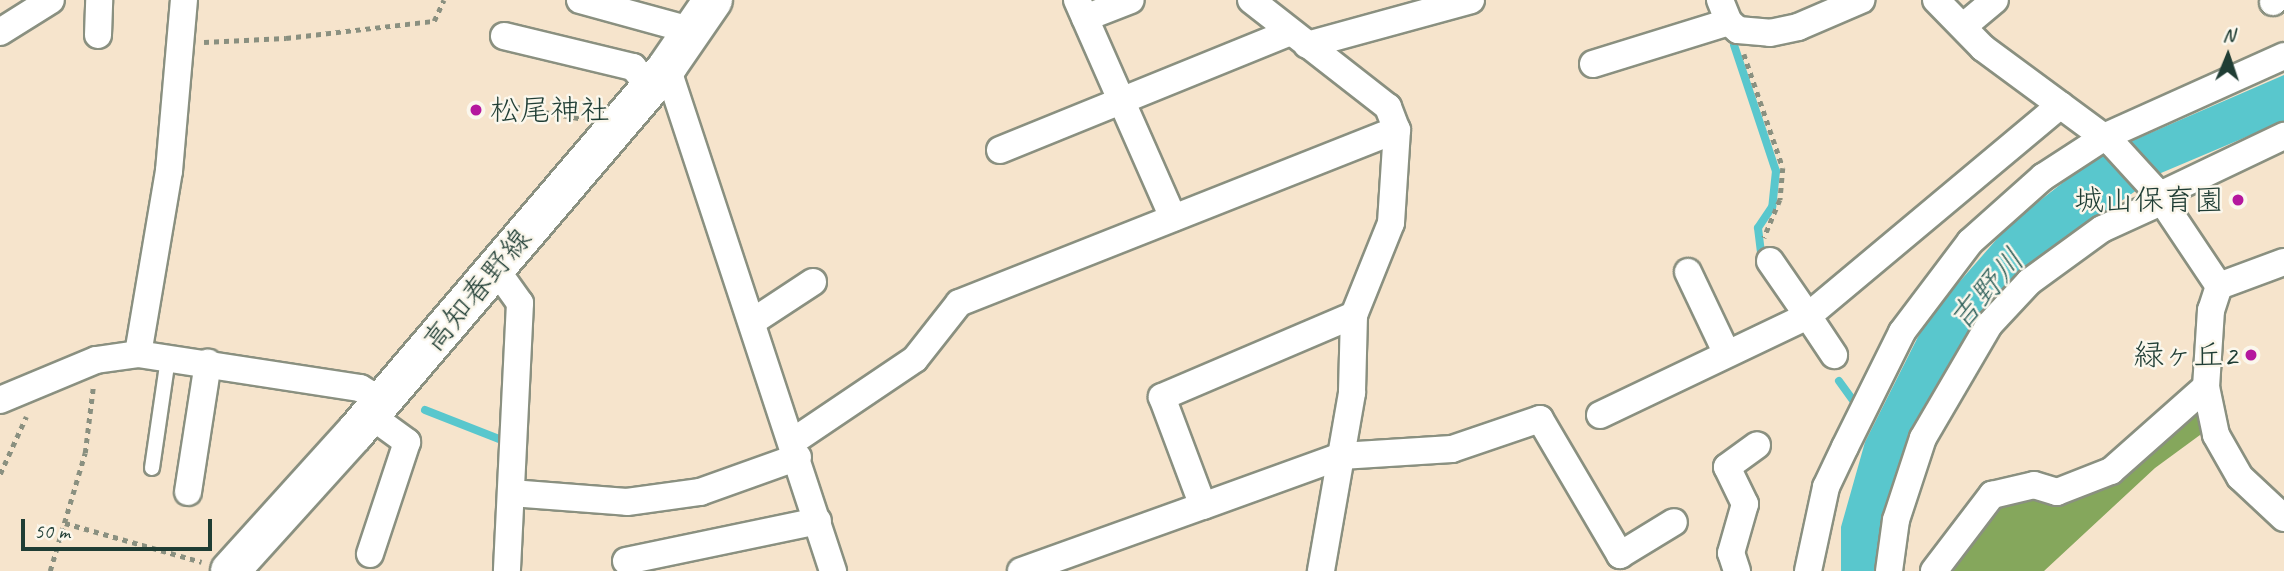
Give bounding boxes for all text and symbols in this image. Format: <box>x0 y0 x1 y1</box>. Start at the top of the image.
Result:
north arrow <box>2193 21 2263 91</box>
text: N <box>2222 23 2235 47</box>
place label: 松尾神社 <box>490 92 610 128</box>
marker: 松尾神社 <box>468 102 484 118</box>
place label: 城山保育園 <box>2074 182 2224 218</box>
marker: 城山保育園 <box>2230 192 2246 208</box>
street label: 高知春野線 <box>415 221 539 359</box>
water label: 吉野川 <box>1941 241 2033 339</box>
place label: 緑ヶ丘2 <box>2134 337 2237 373</box>
marker: 緑ヶ丘2 <box>2243 347 2259 363</box>
scale bar <box>24 504 215 548</box>
text: 50 m <box>34 518 70 544</box>

